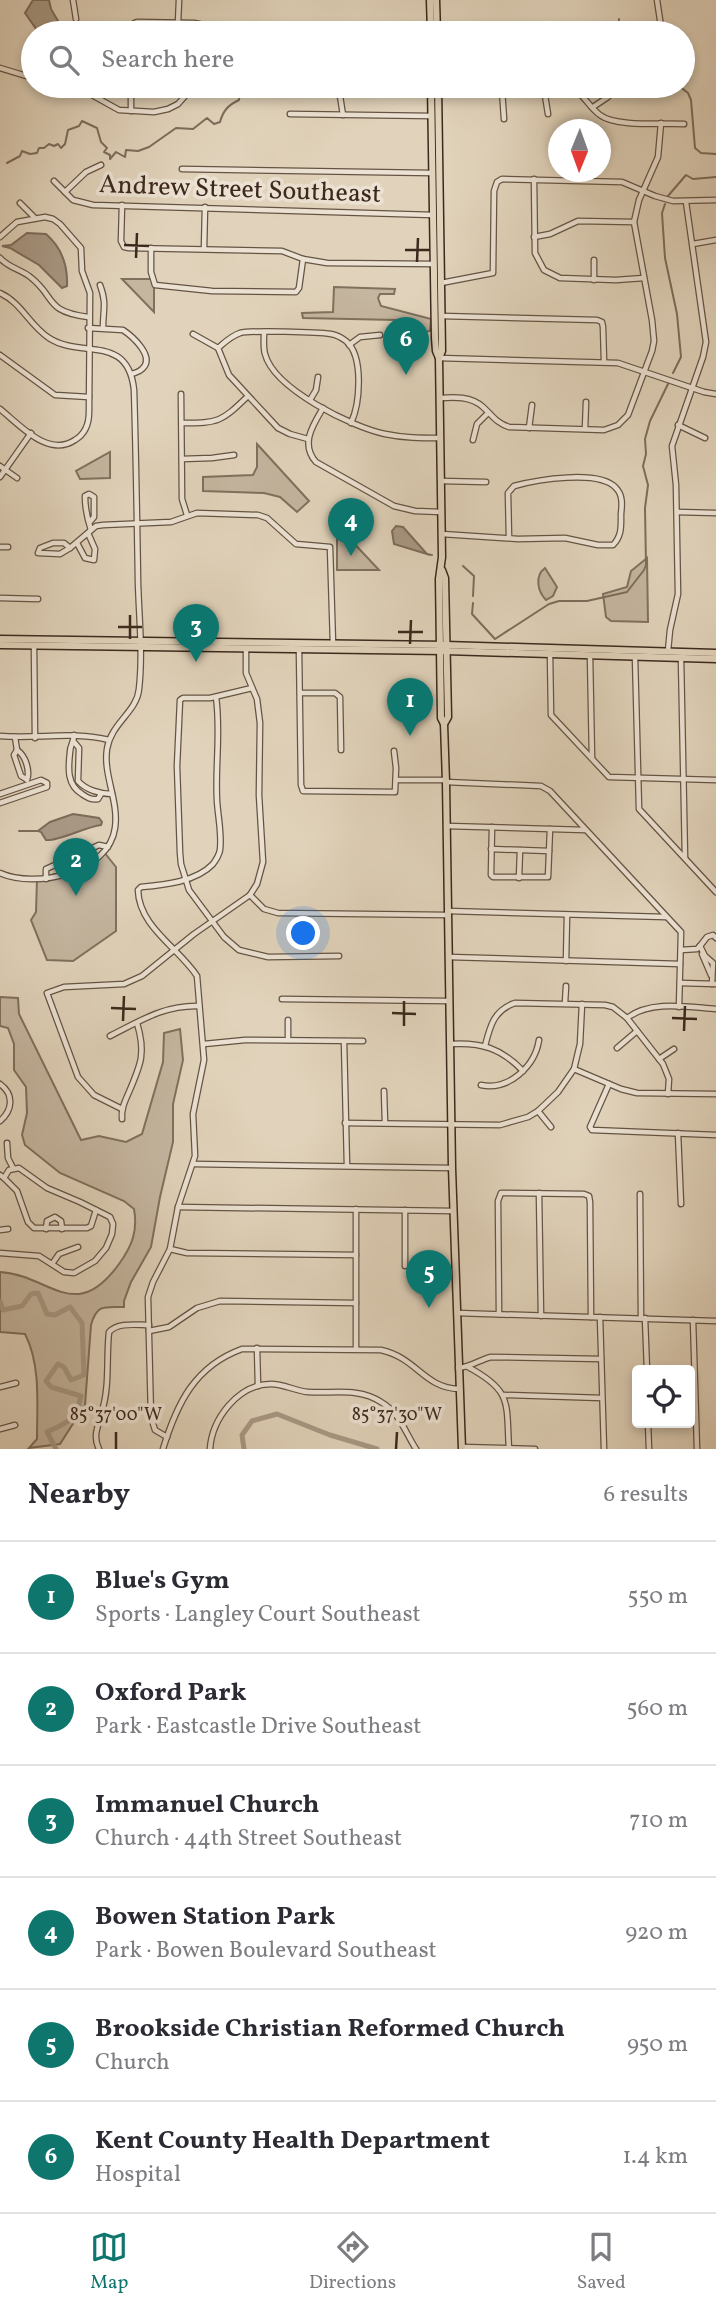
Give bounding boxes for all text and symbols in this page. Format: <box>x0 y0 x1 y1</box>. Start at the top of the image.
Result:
search box <box>21 21 695 98</box>
icon: search <box>45 41 83 79</box>
text: Search here <box>101 42 234 78</box>
north arrow <box>548 119 611 182</box>
street label: Andrew Street Southeast <box>98 167 382 213</box>
pin: 6 <box>383 317 429 375</box>
pin: 4 <box>328 498 374 556</box>
pin: 3 <box>173 604 219 662</box>
pin: 1 <box>387 678 433 736</box>
pin: 2 <box>53 838 99 896</box>
your location <box>286 916 320 950</box>
pin: 5 <box>406 1250 452 1308</box>
map controls <box>632 1365 695 1428</box>
button: locate <box>632 1365 695 1428</box>
text: 85°37'00"W <box>70 1403 162 1428</box>
text: 85°37'30"W <box>352 1403 442 1428</box>
text: Nearby <box>28 1474 130 1516</box>
text: 6 results <box>604 1479 688 1511</box>
text: Blue's Gym <box>95 1563 230 1599</box>
text: 1 <box>46 1581 56 1613</box>
text: 550 m <box>628 1581 688 1613</box>
text: Sports · Langley Court Southeast <box>95 1599 421 1631</box>
text: Oxford Park <box>95 1675 246 1711</box>
text: 2 <box>45 1693 57 1725</box>
text: 560 m <box>627 1693 688 1725</box>
text: Park · Eastcastle Drive Southeast <box>95 1711 421 1743</box>
text: Immanuel Church <box>95 1787 320 1823</box>
text: 3 <box>45 1805 57 1837</box>
text: 710 m <box>629 1805 688 1837</box>
text: Church · 44th Street Southeast <box>95 1823 402 1855</box>
text: Bowen Station Park <box>95 1899 335 1935</box>
text: 4 <box>44 1917 58 1949</box>
text: 920 m <box>625 1917 688 1949</box>
text: Park · Bowen Boulevard Southeast <box>95 1935 437 1967</box>
text: Brookside Christian Reformed Church <box>95 2011 565 2047</box>
text: 5 <box>45 2029 57 2061</box>
text: 950 m <box>627 2029 688 2061</box>
text: Church <box>95 2047 170 2079</box>
text: Kent County Health Department <box>95 2123 490 2159</box>
text: 6 <box>45 2141 57 2173</box>
text: 1.4 km <box>622 2141 688 2173</box>
text: Hospital <box>95 2159 181 2191</box>
tab: Map <box>90 2228 128 2296</box>
tab: Directions <box>309 2228 396 2296</box>
tab: Saved <box>577 2228 626 2296</box>

